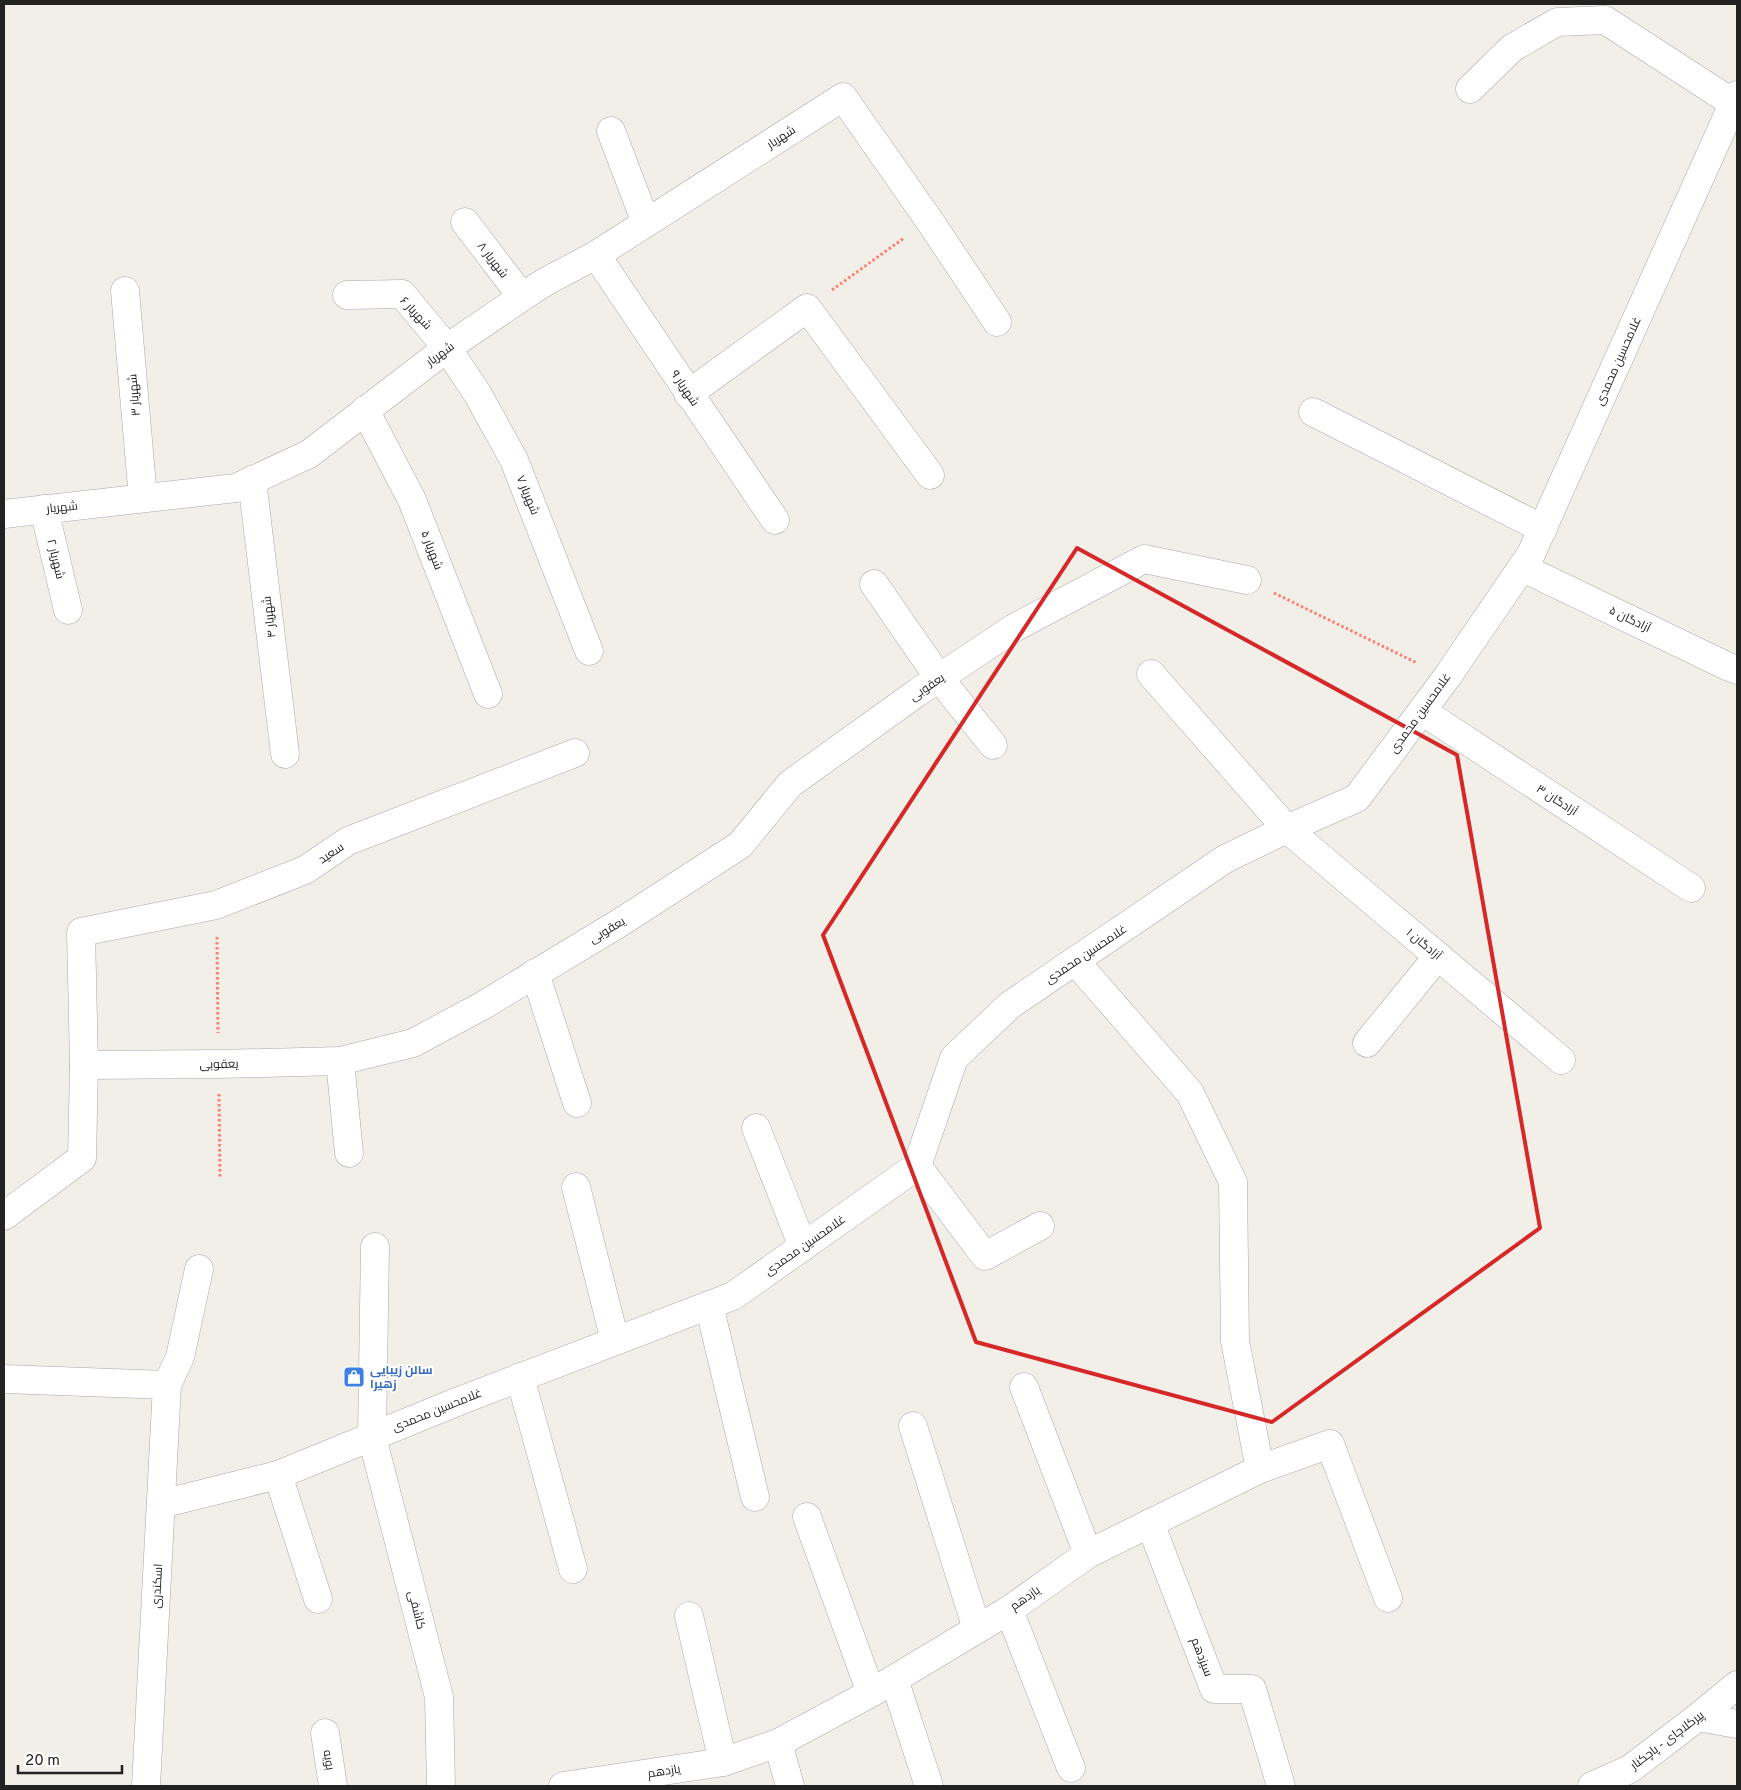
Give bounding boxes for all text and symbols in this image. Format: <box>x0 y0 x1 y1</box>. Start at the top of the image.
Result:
street label: شهریار <box>763 123 799 154</box>
street label: شهریار ۸ <box>473 239 511 282</box>
street label: شهریار ۶ <box>396 294 435 334</box>
street label: غلامحسین محمدی <box>1592 315 1646 408</box>
street label: شهریار <box>422 339 458 371</box>
street label: شهریار ۹ <box>666 367 702 410</box>
street label: شهریار ۳ <box>125 373 145 417</box>
street label: شهریار ۷ <box>512 473 542 518</box>
street label: شهریار <box>45 498 79 518</box>
street label: شهریار ۵ <box>416 528 446 572</box>
street label: شهریار ۲ <box>42 538 68 581</box>
street label: شهریار ۴ <box>259 595 281 639</box>
street label: آزادگان ۵ <box>1606 603 1654 637</box>
street label: یعقوبی <box>907 670 949 705</box>
street label: غلامحسین محمدی <box>1386 670 1455 757</box>
street label: آزادگان ۳ <box>1533 782 1581 820</box>
street label: سعید <box>316 839 347 868</box>
street label: یعقوبی <box>587 913 629 948</box>
street label: غلامحسین محمدی <box>1043 922 1131 988</box>
street label: آزادگان ۱ <box>1402 925 1445 965</box>
street label: یعقوبی <box>199 1057 240 1073</box>
street label: غلامحسین محمدی <box>762 1212 849 1280</box>
place label: سالن زیبایی زهیرا <box>370 1363 433 1393</box>
shop icon: سالن زیبایی زهیرا <box>342 1365 366 1389</box>
street label: غلامحسین محمدی <box>390 1386 485 1436</box>
street label: اسکندری <box>149 1563 167 1609</box>
street label: یازدهم <box>1007 1582 1044 1615</box>
street label: کاشفی <box>404 1589 429 1631</box>
street label: سیزدهم <box>1186 1636 1216 1679</box>
street label: پیرکلاچای - پاچکنار <box>1627 1707 1709 1775</box>
scale bar <box>18 1742 121 1774</box>
street label: بویه <box>319 1749 338 1771</box>
text: 20 m <box>25 1752 60 1771</box>
street label: یازدهم <box>647 1761 683 1782</box>

